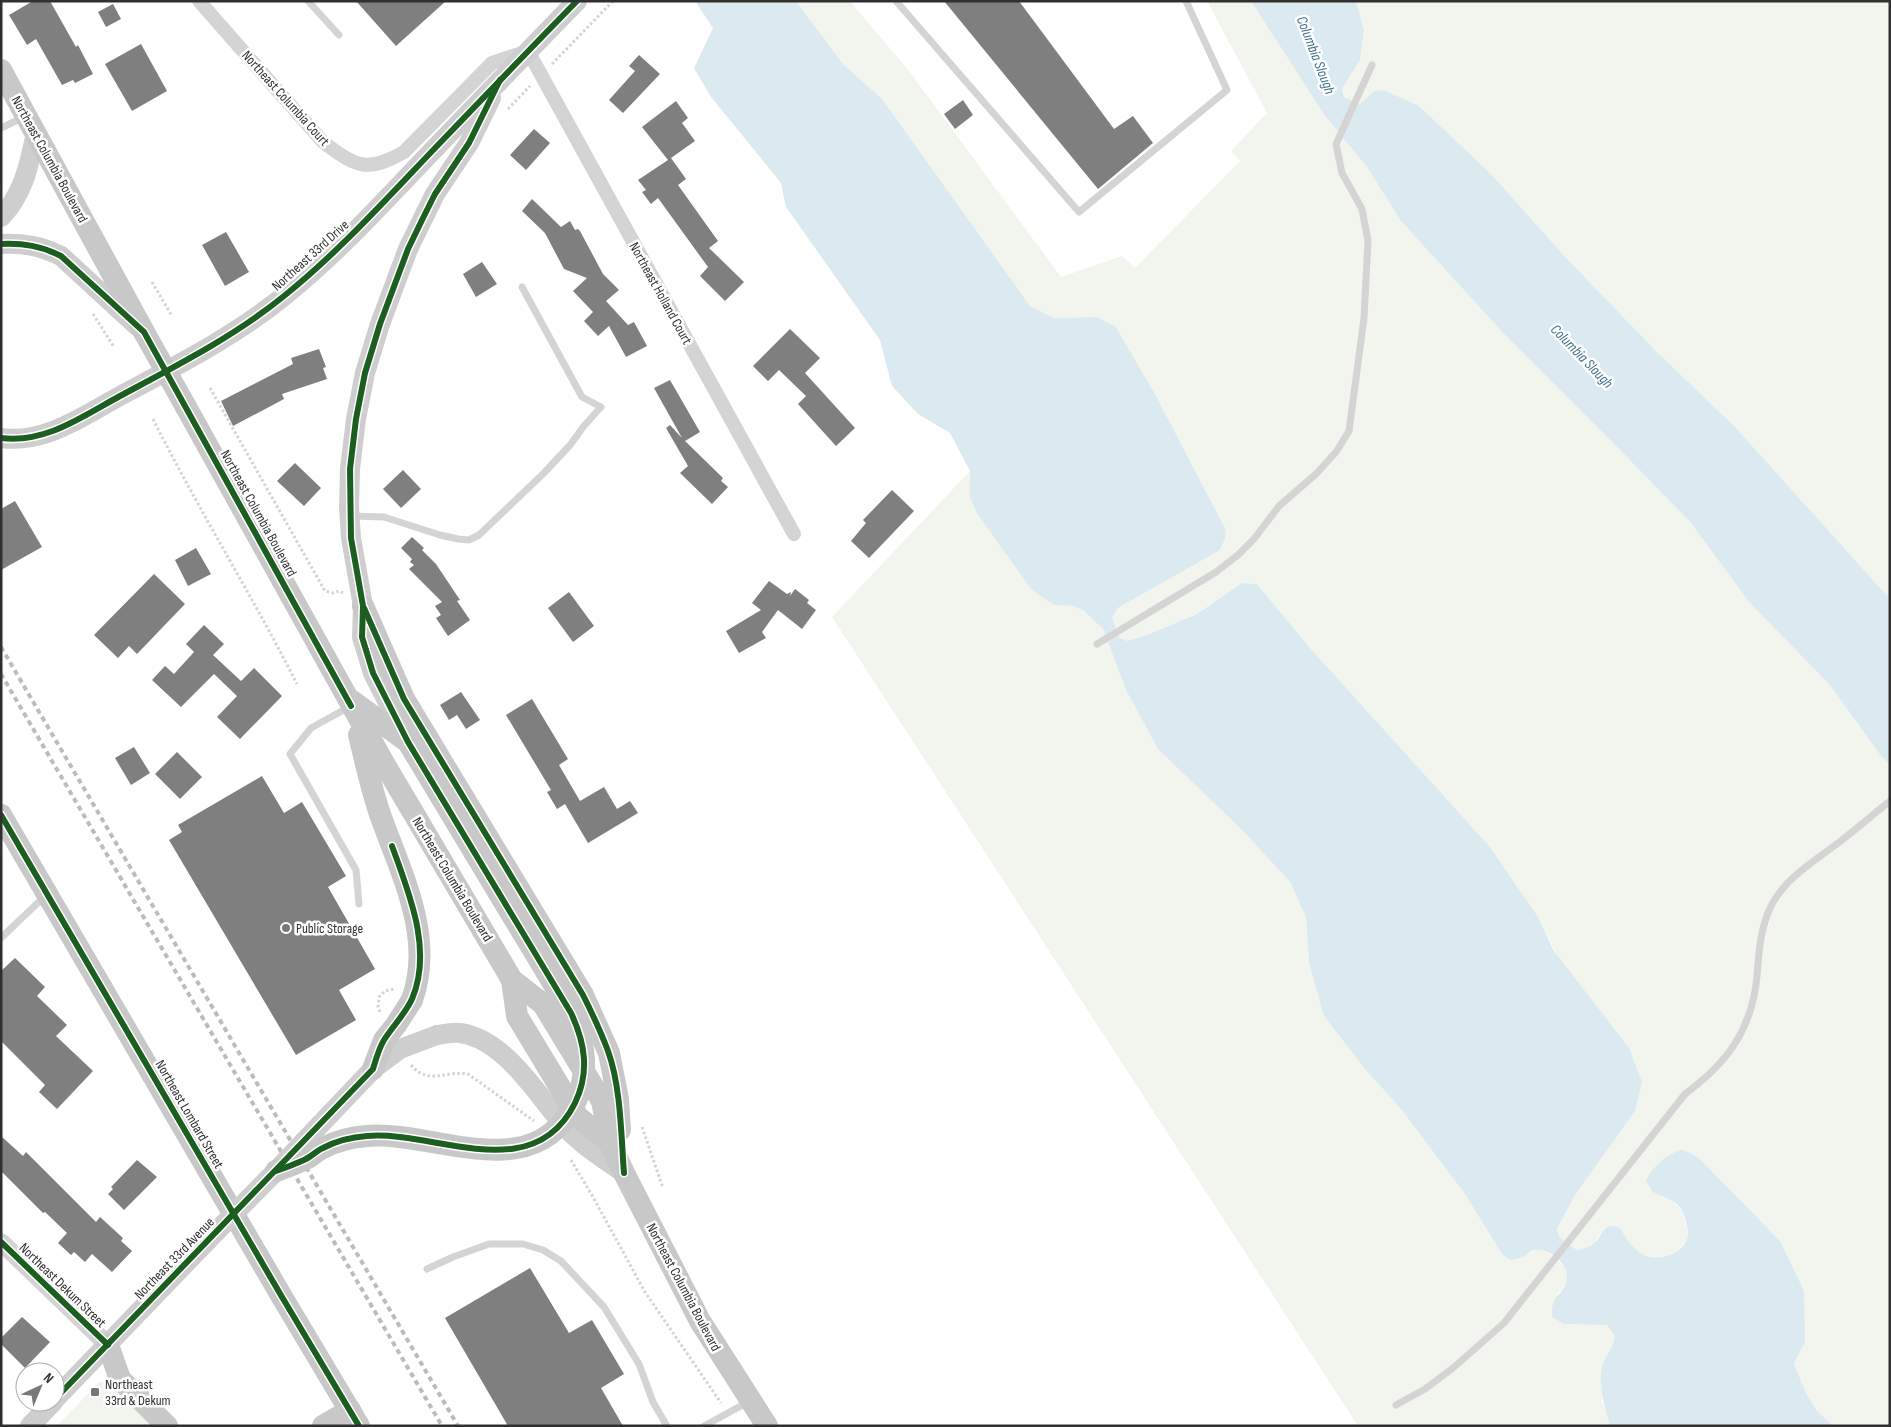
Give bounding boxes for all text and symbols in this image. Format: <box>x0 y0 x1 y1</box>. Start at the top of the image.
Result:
water label: Columbia Slough <box>1292 13 1339 97</box>
street label: Northeast Columbia Court <box>238 47 333 150</box>
street label: Northeast Columbia Boulevard <box>8 93 92 226</box>
street label: Northeast 33rd Drive <box>268 216 352 294</box>
street label: Northeast Holland Court <box>625 239 696 347</box>
water label: Columbia Slough <box>1546 320 1617 393</box>
street label: Northeast Columbia Boulevard <box>217 447 301 580</box>
street label: Northeast Columbia Boulevard <box>409 814 497 945</box>
place label: Public Storage <box>296 920 363 937</box>
marker: Public Storage <box>280 922 292 934</box>
street label: Northeast Lombard Street <box>152 1057 228 1171</box>
street label: Northeast 33rd Avenue <box>131 1214 218 1303</box>
street label: Northeast Columbia Boulevard <box>643 1220 725 1354</box>
street label: Northeast Dekum Street <box>16 1240 110 1331</box>
north arrow <box>15 1362 65 1412</box>
text: N <box>40 1369 57 1387</box>
place label: Northeast 33rd & Dekum <box>105 1376 171 1409</box>
marker: Northeast 33rd & Dekum <box>89 1386 101 1398</box>

